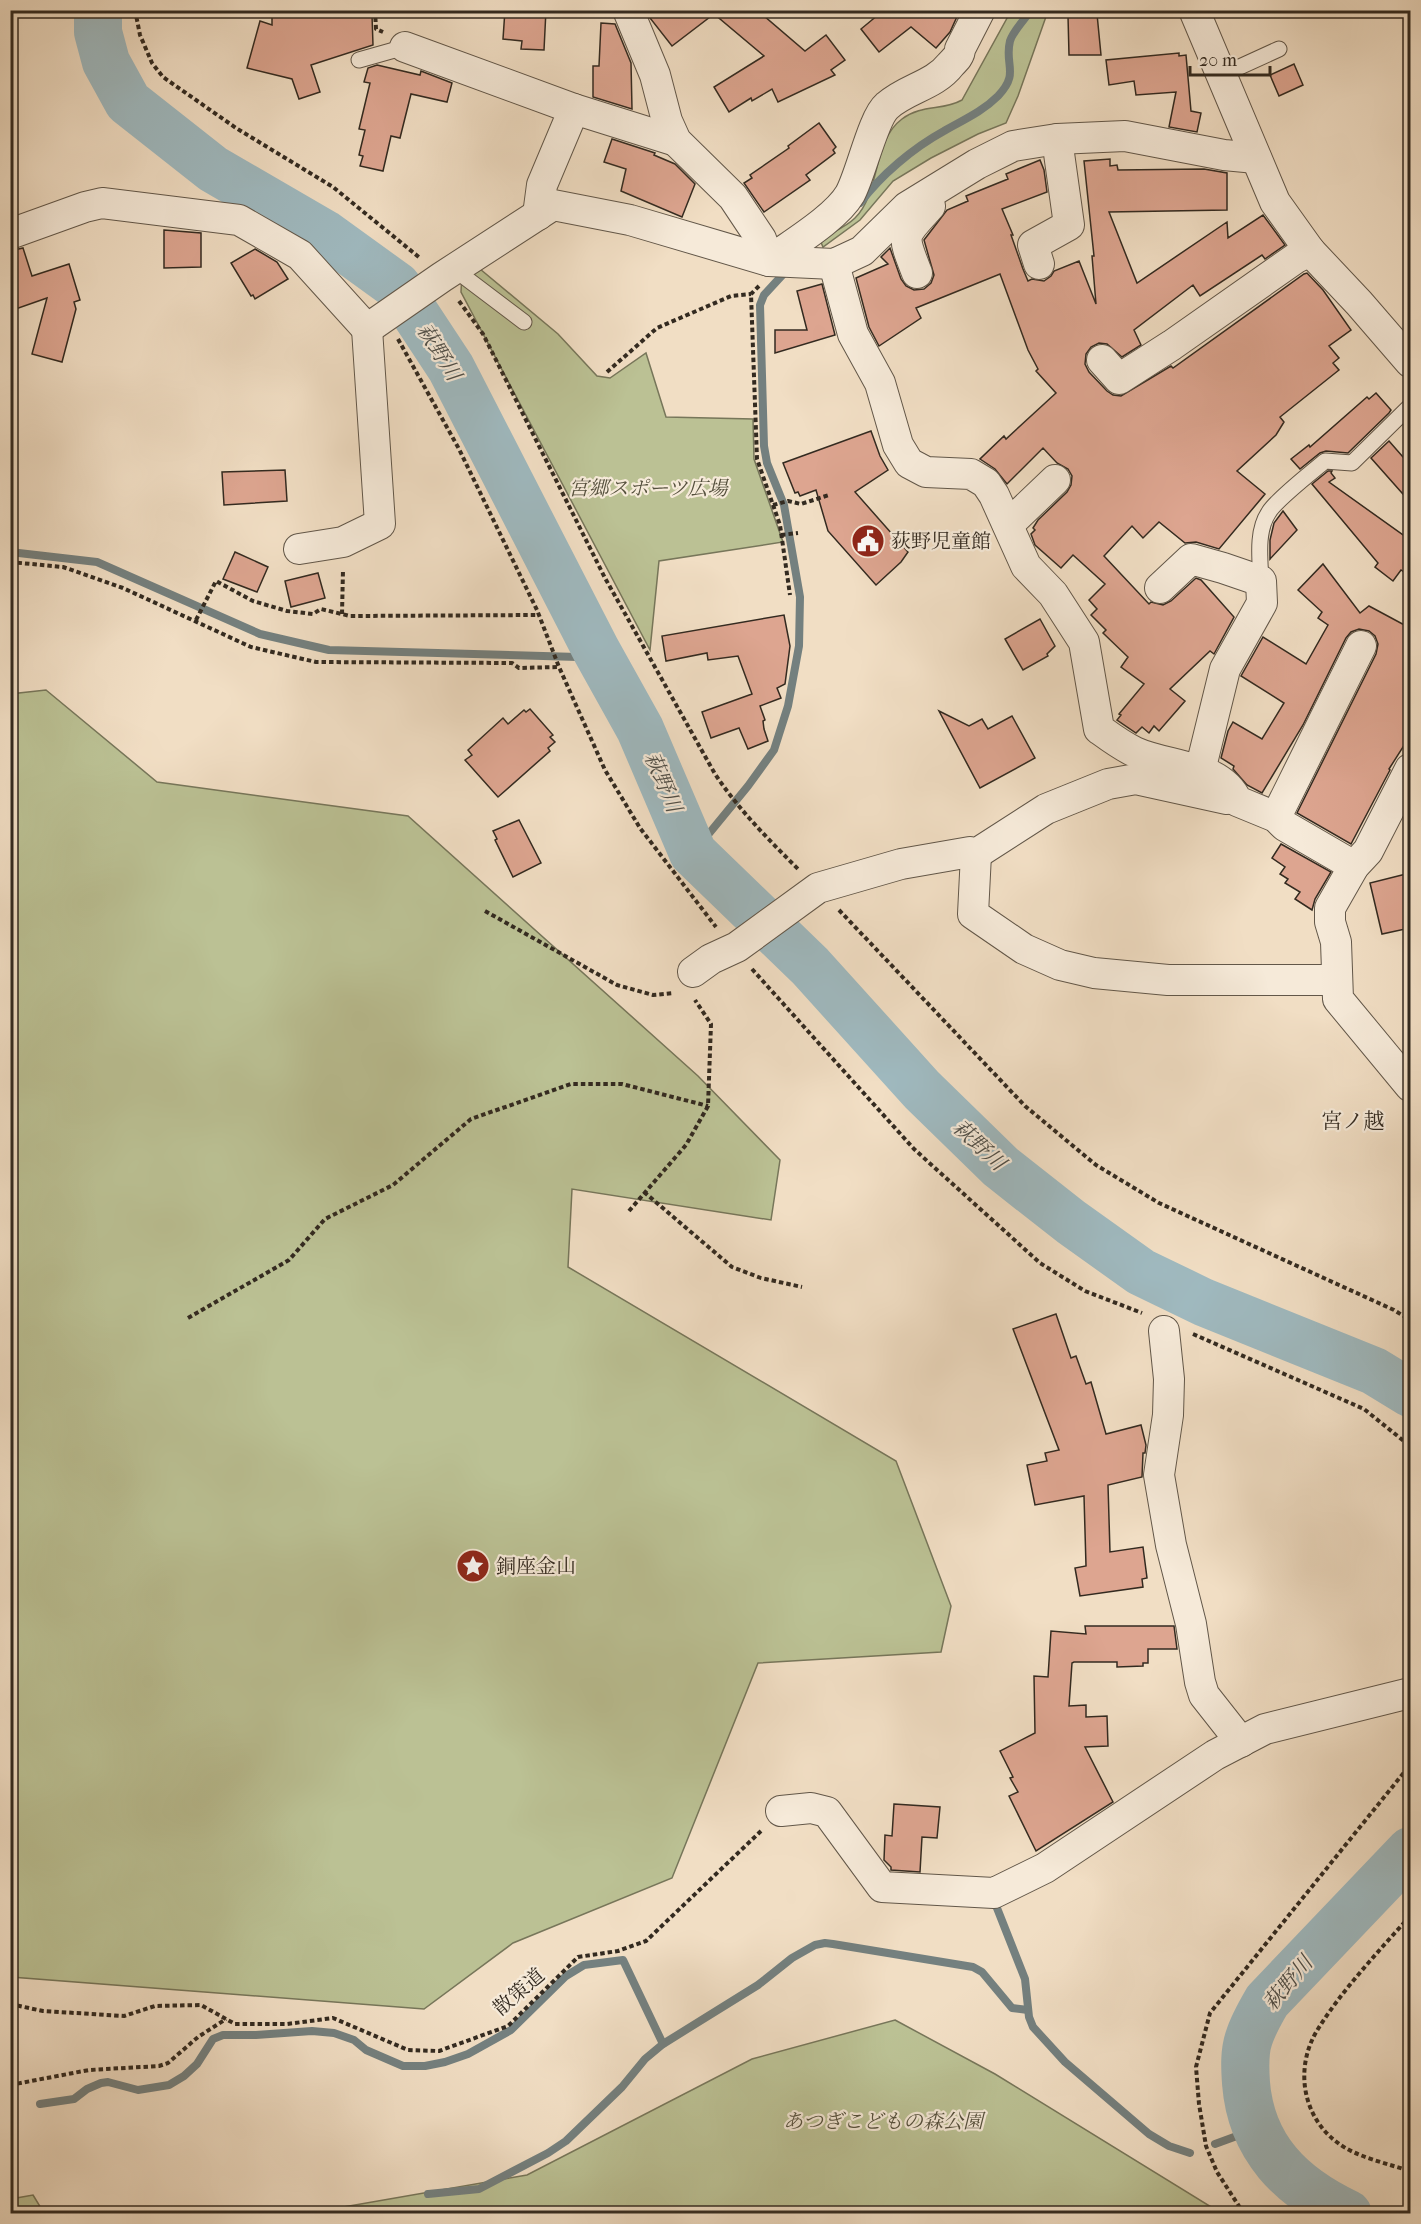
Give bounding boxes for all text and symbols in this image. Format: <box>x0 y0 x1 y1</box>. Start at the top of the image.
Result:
scale bar <box>1190 39 1270 77</box>
text: 20 m <box>1199 50 1237 71</box>
water label: 萩野川 <box>412 319 467 387</box>
park label: 宮郷スポーツ広場 <box>568 477 730 500</box>
public building icon: 荻野児童館 <box>850 523 886 559</box>
place label: 荻野児童館 <box>891 530 991 553</box>
water label: 萩野川 <box>640 748 687 818</box>
district label: 宮ノ越 <box>1322 1109 1385 1133</box>
water label: 萩野川 <box>948 1115 1012 1177</box>
place icon: 銅座金山 <box>455 1548 491 1584</box>
place label: 銅座金山 <box>496 1555 576 1578</box>
water label: 萩野川 <box>1259 1950 1319 2015</box>
street label: 散策道 <box>489 1964 549 2020</box>
park label: あつぎこどもの森公園 <box>783 2110 986 2133</box>

